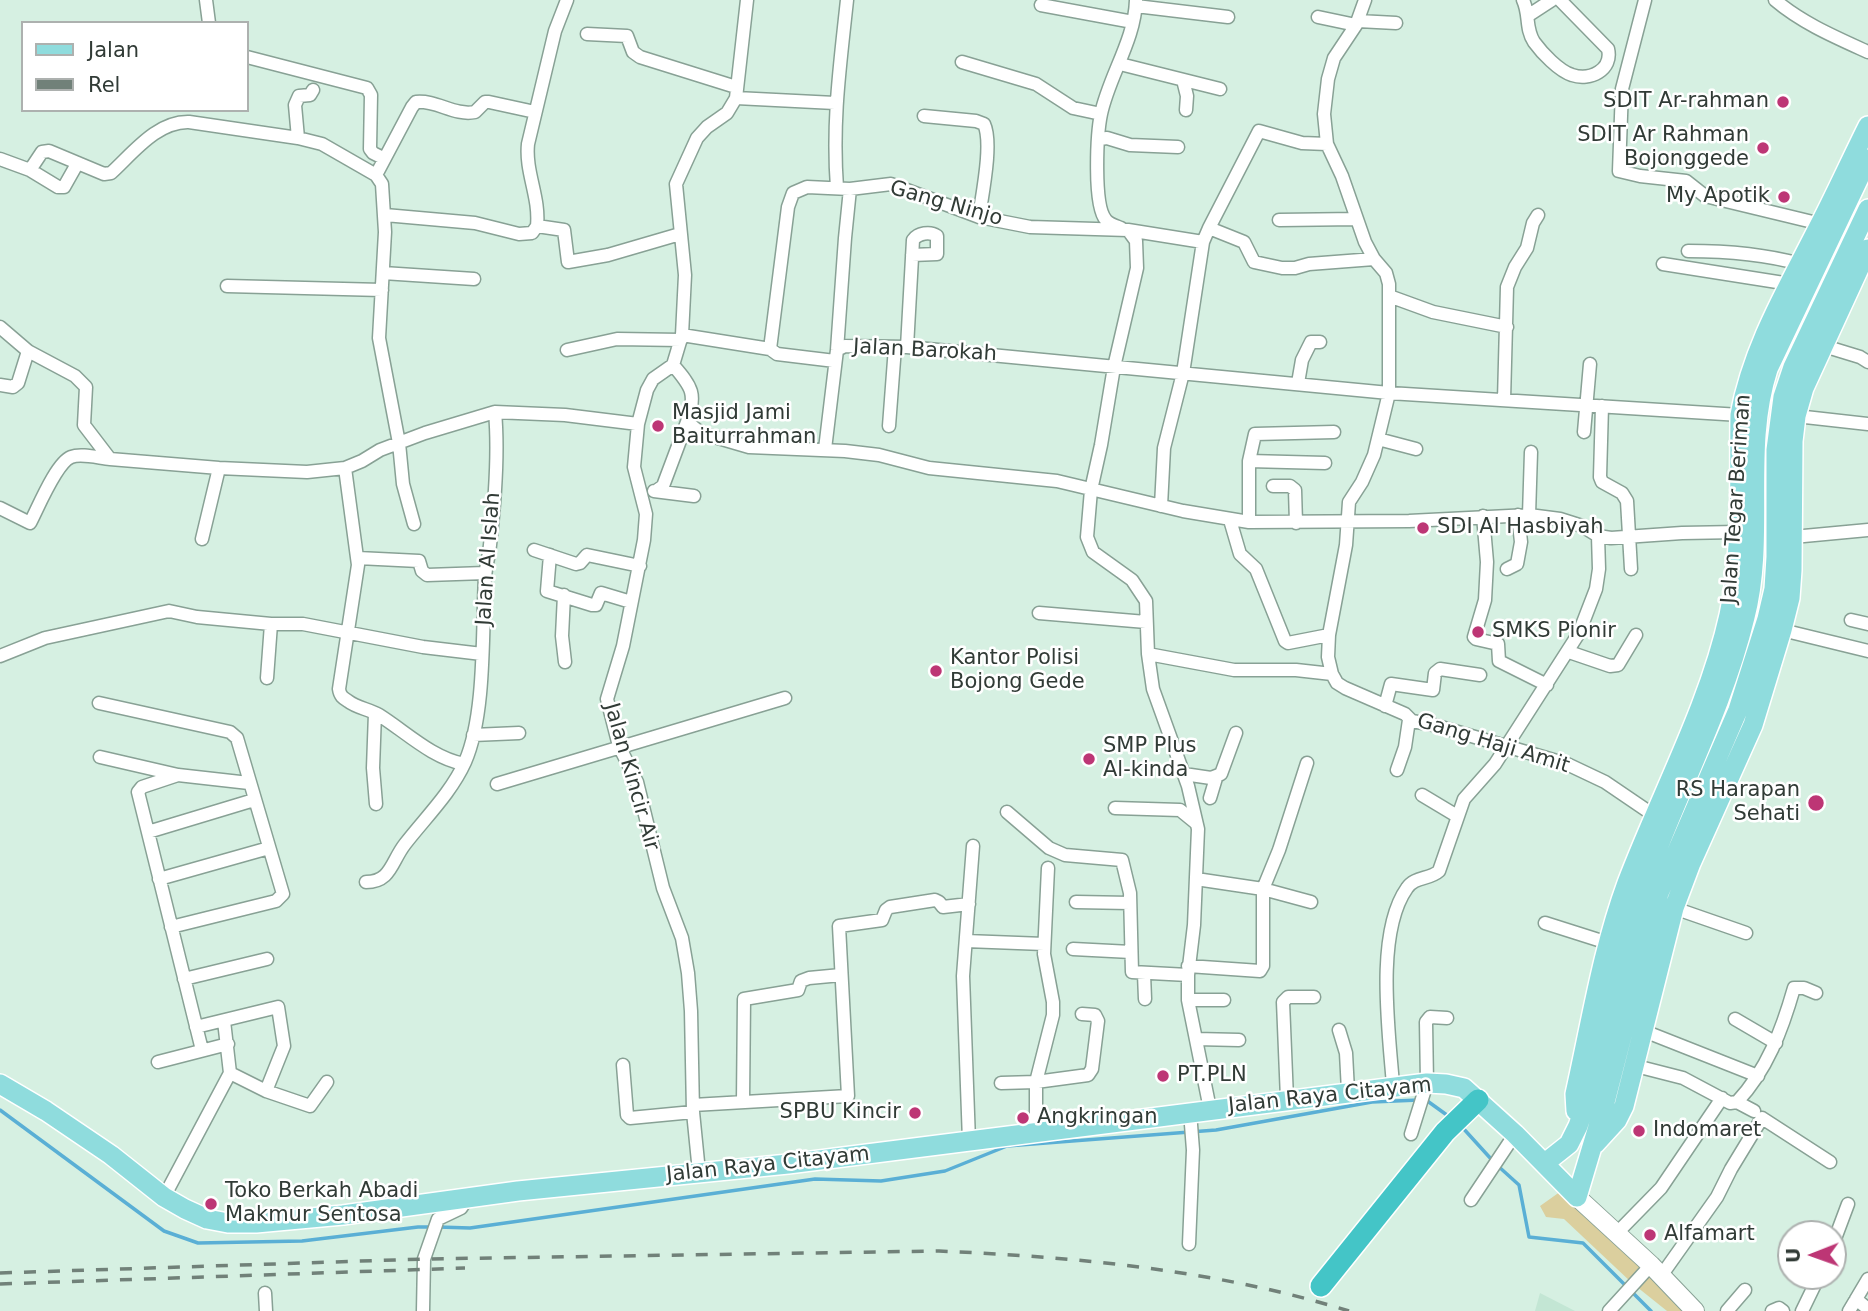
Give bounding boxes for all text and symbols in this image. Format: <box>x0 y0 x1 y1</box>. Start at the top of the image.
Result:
legend <box>21 21 248 112</box>
text: Jalan <box>88 38 139 62</box>
text: Rel <box>88 73 120 97</box>
place label: SDIT Ar-rahman <box>1603 89 1769 115</box>
marker: SDIT Ar-rahman <box>1775 94 1791 110</box>
place label: SDIT Ar Rahman Bojonggede <box>1577 123 1749 173</box>
marker: SDIT Ar Rahman Bojonggede <box>1755 140 1771 156</box>
street label: Gang Ninjo <box>887 176 1005 232</box>
place label: My Apotik <box>1666 184 1770 210</box>
marker: My Apotik <box>1776 189 1792 205</box>
street label: Jalan Barokah <box>852 335 998 367</box>
street label: Jalan Tegar Beriman <box>1717 393 1757 605</box>
place label: Masjid Jami Baiturrahman <box>672 401 816 451</box>
marker: Masjid Jami Baiturrahman <box>650 418 666 434</box>
street label: Jalan Al Islah <box>472 491 506 627</box>
place label: SDI Al Hasbiyah <box>1437 515 1604 541</box>
marker: SDI Al Hasbiyah <box>1415 520 1431 536</box>
place label: SMKS Pionir <box>1492 619 1616 645</box>
marker: SMKS Pionir <box>1470 624 1486 640</box>
place label: Kantor Polisi Bojong Gede <box>950 646 1085 696</box>
marker: Kantor Polisi Bojong Gede <box>928 663 944 679</box>
street label: Jalan Kincir Air <box>598 700 664 854</box>
street label: Gang Haji Amit <box>1414 709 1572 779</box>
place label: SMP Plus Al-kinda <box>1103 734 1197 784</box>
marker: SMP Plus Al-kinda <box>1081 751 1097 767</box>
place label: RS Harapan Sehati <box>1676 778 1800 828</box>
marker: RS Harapan Sehati <box>1806 793 1826 813</box>
place label: PT.PLN <box>1177 1063 1247 1089</box>
marker: PT.PLN <box>1155 1068 1171 1084</box>
street label: Jalan Raya Citayam <box>1227 1073 1433 1119</box>
place label: SPBU Kincir <box>780 1100 901 1126</box>
marker: SPBU Kincir <box>907 1105 923 1121</box>
place label: Angkringan <box>1037 1105 1157 1131</box>
marker: Angkringan <box>1015 1110 1031 1126</box>
place label: Indomaret <box>1653 1118 1761 1144</box>
marker: Indomaret <box>1631 1123 1647 1139</box>
street label: Jalan Raya Citayam <box>665 1142 871 1188</box>
place label: Toko Berkah Abadi Makmur Sentosa <box>225 1179 418 1229</box>
marker: Toko Berkah Abadi Makmur Sentosa <box>203 1196 219 1212</box>
north arrow <box>1777 1220 1847 1290</box>
place label: Alfamart <box>1664 1222 1755 1248</box>
marker: Alfamart <box>1642 1227 1658 1243</box>
text: U <box>1782 1247 1804 1263</box>

